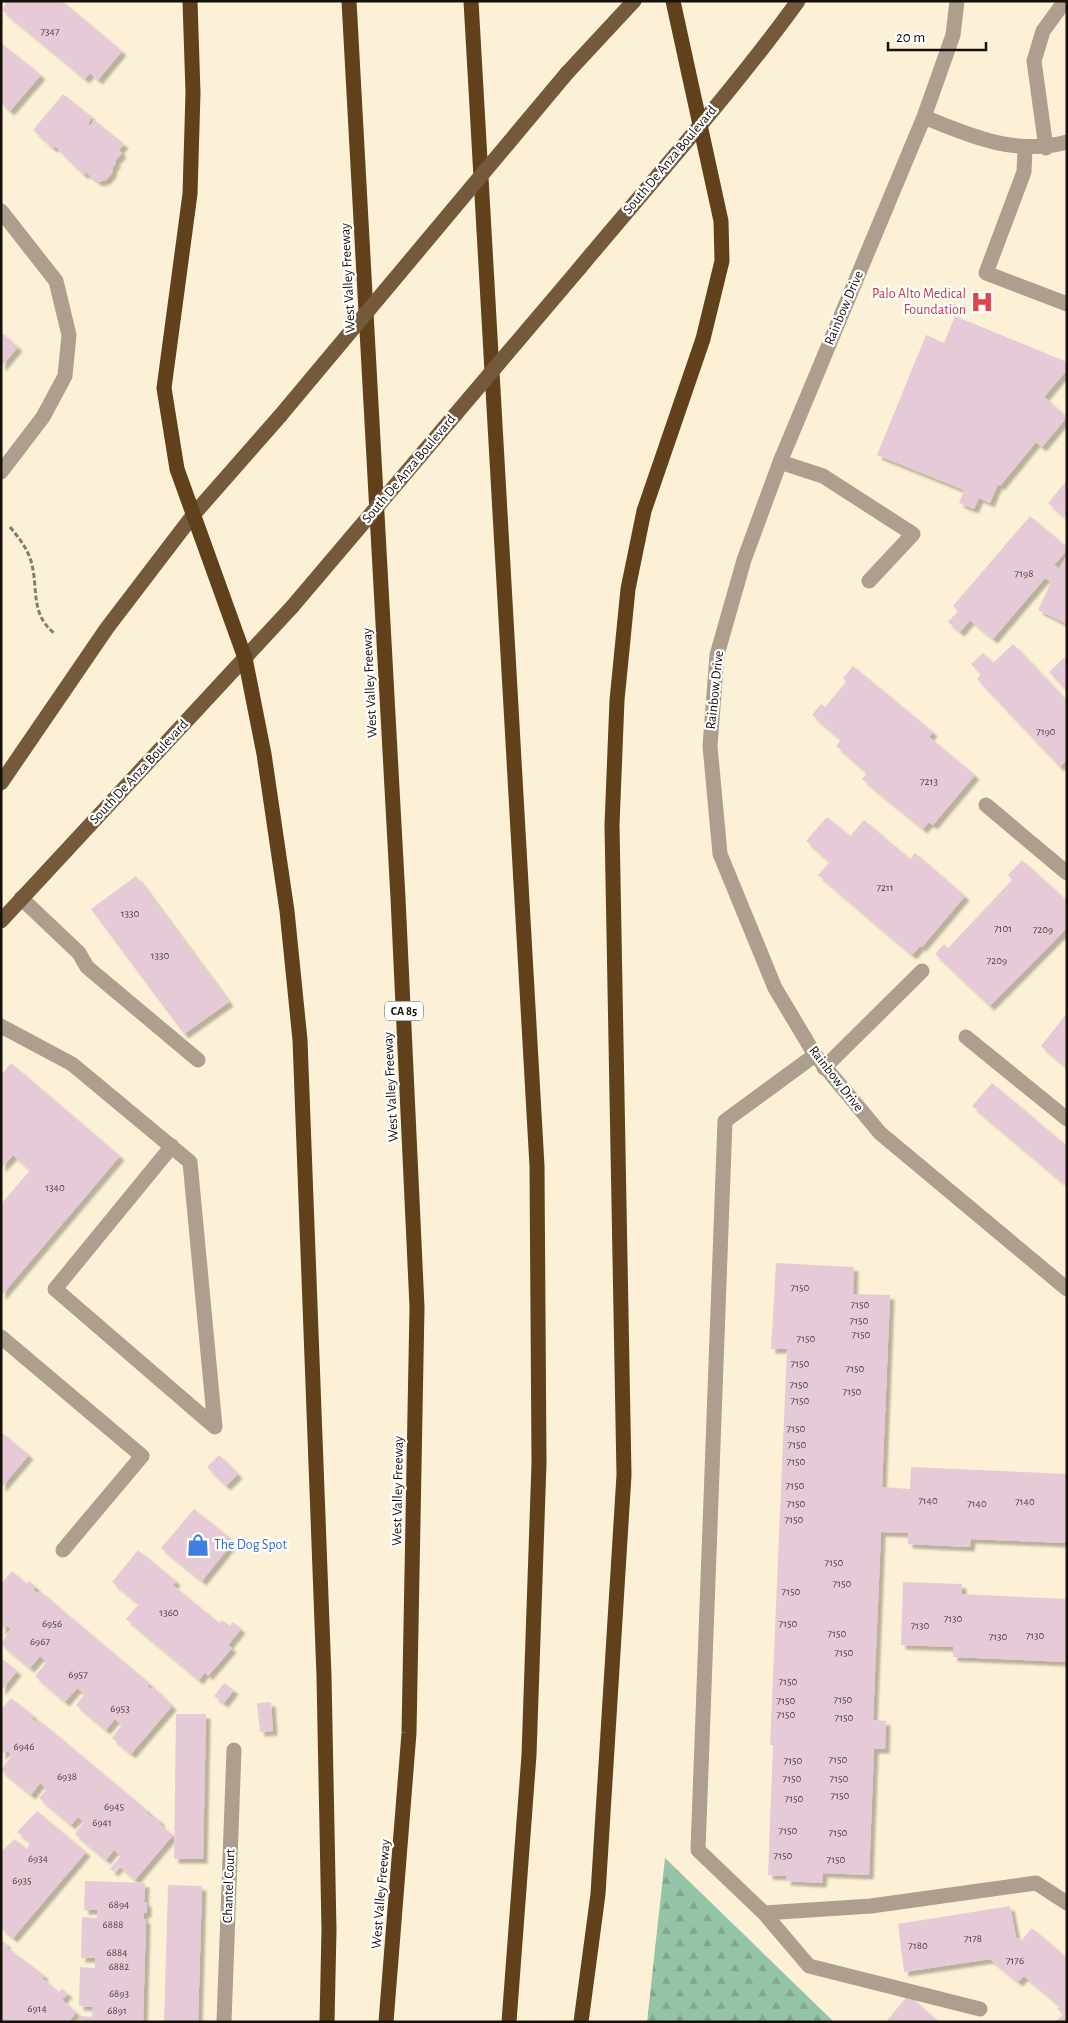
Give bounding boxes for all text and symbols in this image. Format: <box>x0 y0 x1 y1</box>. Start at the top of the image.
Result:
scale bar <box>888 20 986 52</box>
house number: 7347 <box>41 26 60 37</box>
text: 20 m <box>896 30 925 45</box>
street label: South De Anza Boulevard <box>621 103 719 217</box>
street label: West Valley Freeway <box>338 223 358 333</box>
street label: Rainbow Drive <box>822 269 866 347</box>
place label: Palo Alto Medical Foundation <box>872 287 966 317</box>
hospital icon: Palo Alto Medical Foundation <box>969 289 995 315</box>
street label: South De Anza Boulevard <box>360 412 458 526</box>
house number: 7198 <box>1015 568 1033 579</box>
street label: West Valley Freeway <box>360 628 380 738</box>
street label: Rainbow Drive <box>704 650 726 730</box>
street label: South De Anza Boulevard <box>87 717 191 827</box>
house number: 7190 <box>1036 726 1056 737</box>
house number: 7213 <box>920 776 938 787</box>
house number: 7211 <box>876 882 894 893</box>
house number: 1330 <box>121 908 140 919</box>
house number: 7101 <box>994 923 1012 934</box>
house number: 7209 <box>1033 924 1053 935</box>
house number: 1330 <box>151 950 170 961</box>
house number: 7209 <box>987 955 1007 966</box>
road number: CA 85 <box>385 1001 423 1020</box>
street label: West Valley Freeway <box>381 1032 401 1142</box>
street label: Rainbow Drive <box>806 1043 866 1115</box>
house number: 1340 <box>45 1182 65 1193</box>
house number: 7150 <box>791 1282 810 1293</box>
house number: 7150 <box>851 1299 870 1310</box>
house number: 7150 <box>850 1315 869 1326</box>
house number: 7150 <box>852 1329 871 1340</box>
house number: 7150 <box>797 1333 816 1344</box>
house number: 7150 <box>791 1358 810 1369</box>
house number: 7150 <box>846 1363 865 1374</box>
house number: 7150 <box>790 1379 809 1390</box>
house number: 7150 <box>843 1386 862 1397</box>
house number: 7150 <box>791 1395 810 1406</box>
house number: 7150 <box>787 1423 806 1434</box>
street label: West Valley Freeway <box>390 1436 406 1546</box>
house number: 7150 <box>788 1439 807 1450</box>
house number: 7150 <box>787 1456 806 1467</box>
house number: 7150 <box>786 1480 805 1491</box>
house number: 7140 <box>918 1495 938 1506</box>
house number: 7140 <box>1015 1496 1035 1507</box>
house number: 7150 <box>787 1498 806 1509</box>
house number: 7140 <box>967 1498 987 1509</box>
house number: 7150 <box>785 1514 804 1525</box>
shop icon: The Dog Spot <box>185 1532 211 1558</box>
place label: The Dog Spot <box>214 1538 287 1552</box>
house number: 7150 <box>825 1557 844 1568</box>
house number: 7150 <box>833 1578 852 1589</box>
house number: 7150 <box>782 1586 801 1597</box>
house number: 1360 <box>159 1607 179 1618</box>
house number: 7130 <box>944 1613 963 1624</box>
house number: 6956 <box>42 1618 62 1629</box>
house number: 7150 <box>779 1618 798 1629</box>
house number: 7130 <box>911 1620 930 1631</box>
house number: 7150 <box>828 1628 847 1639</box>
house number: 7130 <box>1026 1630 1045 1641</box>
house number: 7130 <box>989 1631 1008 1642</box>
house number: 6967 <box>30 1636 50 1647</box>
house number: 7150 <box>835 1647 854 1658</box>
house number: 6957 <box>68 1669 88 1680</box>
house number: 7150 <box>779 1676 798 1687</box>
house number: 7150 <box>834 1694 853 1705</box>
house number: 7150 <box>777 1695 796 1706</box>
house number: 6953 <box>110 1703 130 1714</box>
house number: 7150 <box>777 1709 796 1720</box>
house number: 7150 <box>835 1712 854 1723</box>
house number: 6946 <box>14 1741 34 1752</box>
house number: 7150 <box>829 1754 848 1765</box>
house number: 7150 <box>784 1755 803 1766</box>
house number: 6938 <box>57 1771 77 1782</box>
house number: 7150 <box>783 1773 802 1784</box>
house number: 7150 <box>830 1773 849 1784</box>
house number: 7150 <box>831 1790 850 1801</box>
house number: 7150 <box>785 1793 804 1804</box>
house number: 6945 <box>104 1801 125 1812</box>
house number: 6941 <box>92 1817 112 1828</box>
house number: 7150 <box>779 1825 798 1836</box>
house number: 7150 <box>829 1827 848 1838</box>
street label: West Valley Freeway <box>369 1839 393 1949</box>
street label: Chantel Court <box>221 1848 237 1923</box>
house number: 7150 <box>774 1850 793 1861</box>
house number: 6934 <box>28 1853 48 1864</box>
house number: 7150 <box>827 1854 846 1865</box>
house number: 6935 <box>12 1875 32 1886</box>
house number: 6894 <box>109 1899 129 1910</box>
house number: 6888 <box>103 1919 123 1930</box>
house number: 7178 <box>964 1933 982 1944</box>
house number: 7180 <box>908 1940 928 1951</box>
house number: 6884 <box>107 1947 127 1958</box>
house number: 7176 <box>1006 1955 1024 1966</box>
house number: 6882 <box>109 1961 129 1972</box>
house number: 6893 <box>109 1988 130 1999</box>
house number: 6914 <box>27 2003 47 2014</box>
house number: 6891 <box>107 2005 127 2016</box>

